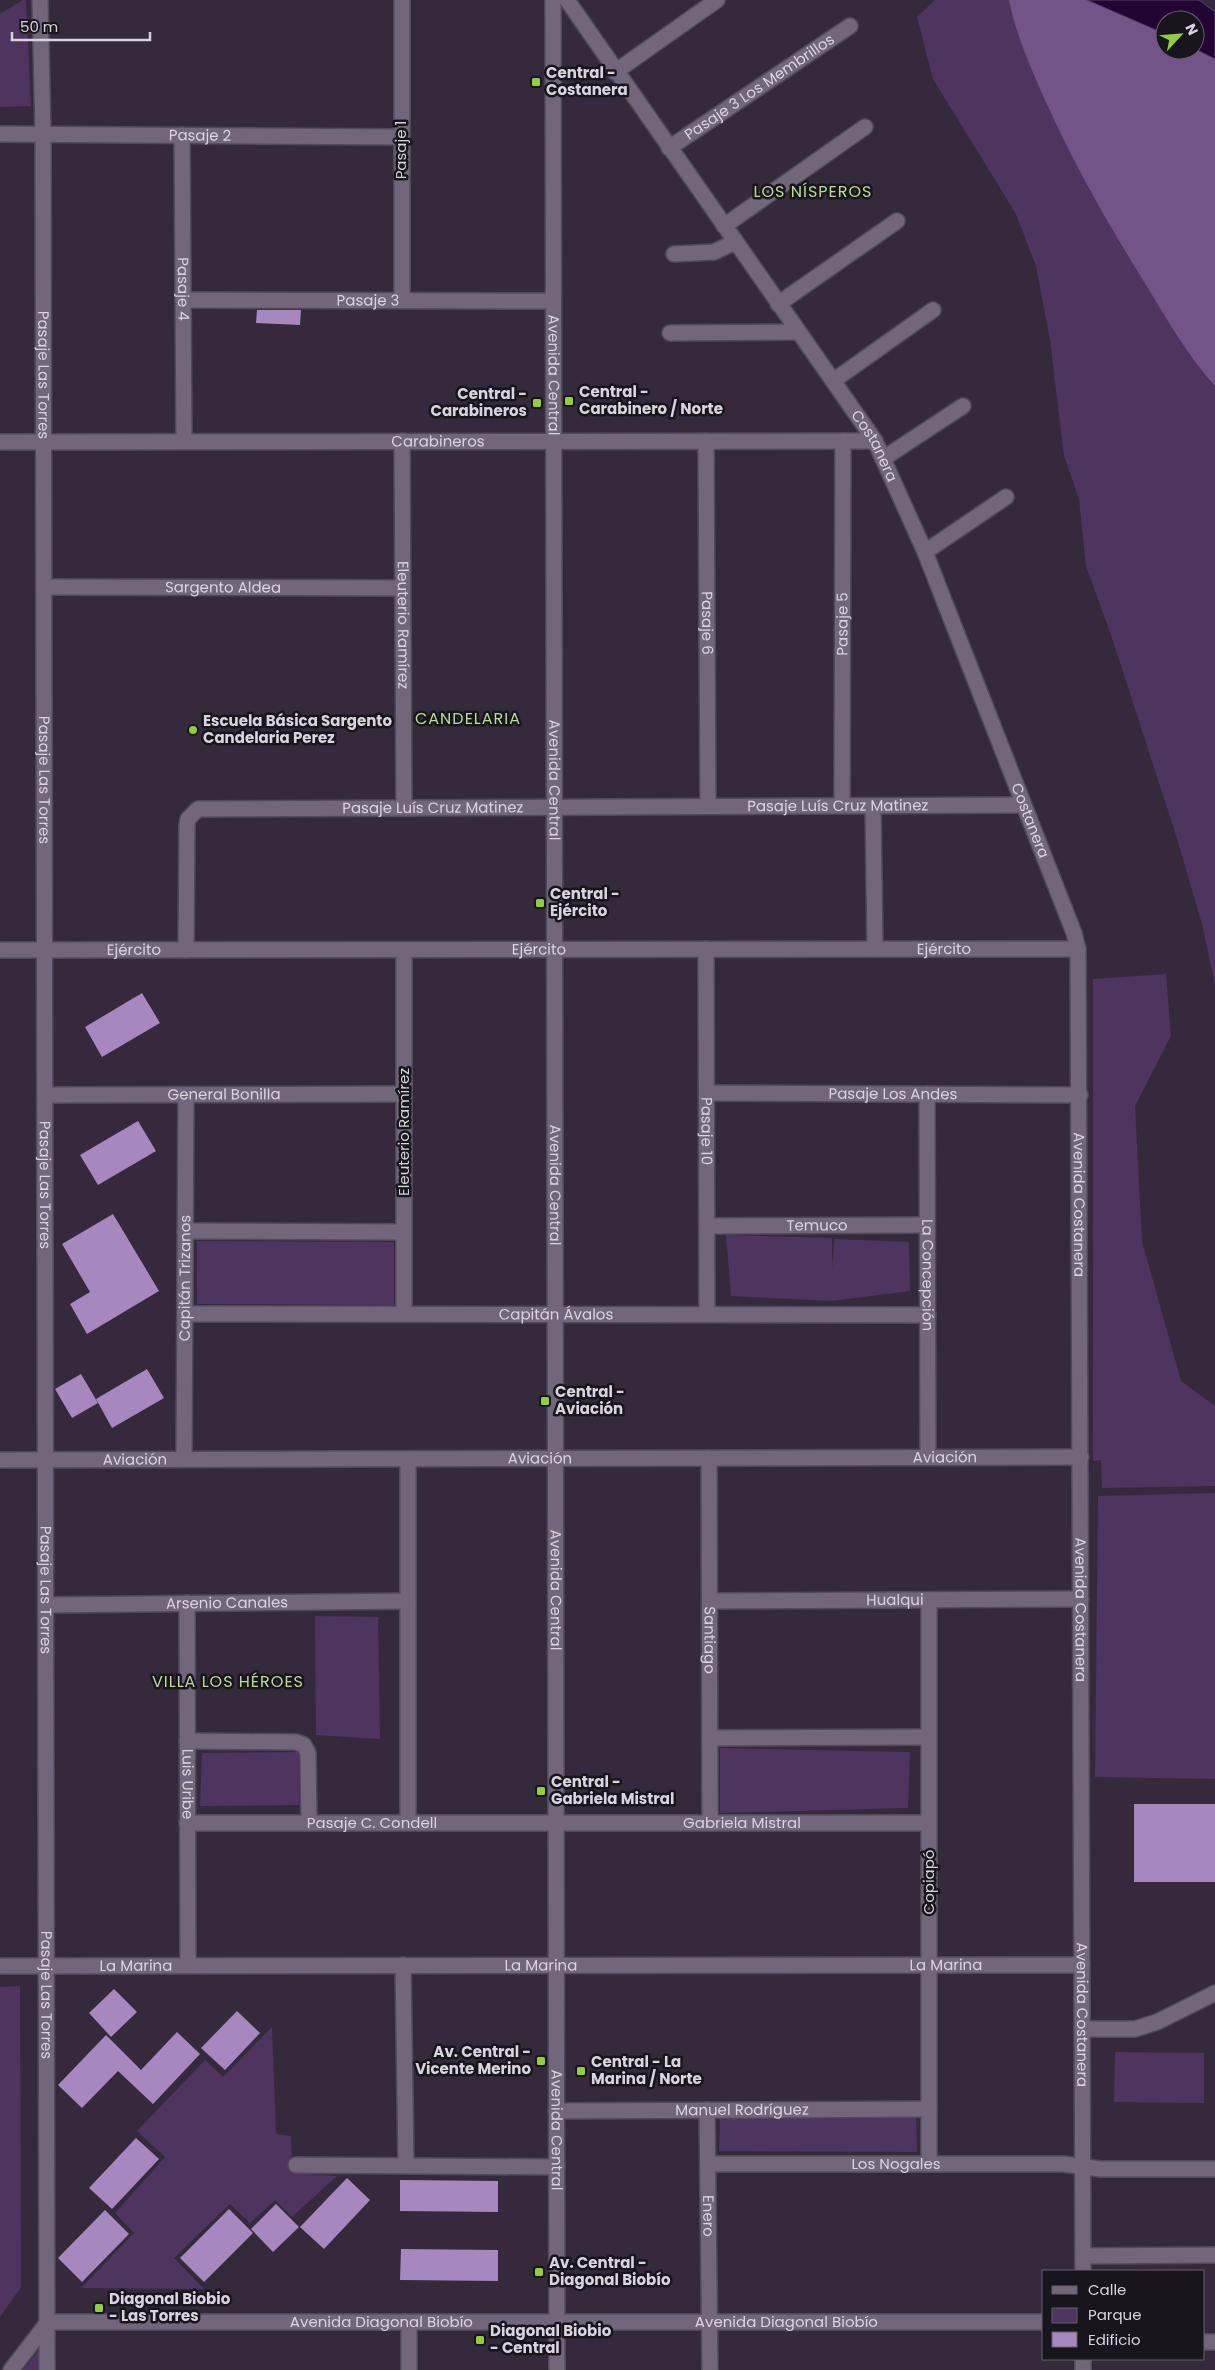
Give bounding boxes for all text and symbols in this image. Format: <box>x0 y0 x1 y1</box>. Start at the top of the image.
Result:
scale bar <box>12 10 150 42</box>
north arrow <box>1155 10 1205 60</box>
text: 50 m <box>20 16 58 37</box>
text: N <box>1180 20 1203 38</box>
street label: Pasaje 3 Los Membrillos <box>680 28 838 145</box>
place label: Central - Costanera <box>546 62 628 100</box>
marker: Central - Costanera <box>530 76 542 88</box>
street label: Pasaje 1 <box>390 121 411 179</box>
street label: Pasaje 2 <box>169 124 231 146</box>
district label: LOS NÍSPEROS <box>754 180 872 203</box>
street label: Pasaje 4 <box>173 257 194 321</box>
street label: Pasaje 3 <box>337 289 399 311</box>
street label: Pasaje Las Torres <box>33 311 55 439</box>
street label: Avenida Central <box>544 315 565 435</box>
place label: Central - Carabinero / Norte <box>579 381 723 419</box>
place label: Central - Carabineros <box>430 383 527 421</box>
marker: Central - Carabinero / Norte <box>563 395 575 407</box>
marker: Central - Carabineros <box>531 397 543 409</box>
street label: Costanera <box>846 406 903 485</box>
street label: Carabineros <box>391 430 485 452</box>
street label: Eleuterio Ramírez <box>393 561 414 689</box>
street label: Sargento Aldea <box>165 576 281 598</box>
street label: Pasaje 6 <box>697 591 718 655</box>
street label: Pasaje 5 <box>831 592 853 656</box>
district label: CANDELARIA <box>415 707 521 730</box>
place label: Escuela Básica Sargento Candelaria Perez <box>203 710 392 748</box>
street label: Pasaje Las Torres <box>34 716 55 844</box>
street label: Avenida Central <box>544 720 565 840</box>
marker: Escuela Básica Sargento Candelaria Perez <box>187 724 199 736</box>
street label: Costanera <box>1006 780 1055 861</box>
street label: Pasaje Luís Cruz Matinez <box>747 794 929 816</box>
street label: Pasaje Luís Cruz Matinez <box>342 796 524 818</box>
place label: Central - Ejército <box>550 883 620 921</box>
marker: Central - Ejército <box>534 897 546 909</box>
street label: Ejército <box>512 938 566 960</box>
street label: Ejército <box>917 938 971 959</box>
street label: Ejército <box>107 939 161 960</box>
street label: Eleuterio Ramírez <box>393 1068 414 1196</box>
street label: General Bonilla <box>167 1083 281 1105</box>
street label: Pasaje Los Andes <box>829 1083 958 1104</box>
street label: Pasaje 10 <box>696 1097 718 1165</box>
street label: Pasaje Las Torres <box>35 1121 56 1249</box>
street label: Avenida Central <box>545 1125 566 1245</box>
street label: Avenida Costanera <box>1069 1132 1090 1277</box>
street label: Temuco <box>786 1214 848 1236</box>
street label: Capitán Trizanos <box>174 1215 195 1341</box>
street label: La Concepción <box>917 1219 939 1331</box>
street label: Capitán Ávalos <box>499 1303 613 1325</box>
place label: Central - Aviación <box>555 1381 625 1419</box>
marker: Central - Aviación <box>539 1395 551 1407</box>
street label: Aviación <box>913 1446 977 1467</box>
street label: Aviación <box>508 1447 572 1469</box>
street label: Aviación <box>103 1449 167 1470</box>
street label: Pasaje Las Torres <box>35 1526 57 1654</box>
street label: Avenida Central <box>546 1530 567 1650</box>
street label: Avenida Costanera <box>1070 1537 1092 1682</box>
street label: Hualqui <box>866 1589 924 1610</box>
street label: Arsenio Canales <box>166 1591 288 1614</box>
street label: Santiago <box>699 1606 721 1674</box>
district label: VILLA LOS HÉROES <box>152 1670 304 1693</box>
street label: Luis Uribe <box>177 1749 199 1819</box>
place label: Central - Gabriela Mistral <box>551 1771 674 1809</box>
marker: Central - Gabriela Mistral <box>535 1785 547 1797</box>
street label: Pasaje C. Condell <box>307 1812 437 1833</box>
street label: Gabriela Mistral <box>683 1812 801 1833</box>
street label: Copiapó <box>918 1850 939 1914</box>
street label: Pasaje Las Torres <box>36 1931 57 2059</box>
street label: Avenida Costanera <box>1072 1942 1093 2087</box>
street label: La Marina <box>505 1954 577 1976</box>
street label: La Marina <box>910 1954 982 1975</box>
street label: La Marina <box>100 1955 172 1976</box>
place label: Av. Central - Vicente Merino <box>415 2041 531 2079</box>
place label: Central - La Marina / Norte <box>591 2051 702 2089</box>
marker: Av. Central - Vicente Merino <box>535 2055 547 2067</box>
marker: Central - La Marina / Norte <box>575 2065 587 2077</box>
street label: Avenida Central <box>546 2070 568 2190</box>
street label: Manuel Rodríguez <box>675 2099 809 2120</box>
street label: Los Nogales <box>851 2153 941 2174</box>
street label: Enero <box>698 2195 719 2237</box>
place label: Av. Central - Diagonal Biobío <box>549 2252 671 2290</box>
marker: Av. Central - Diagonal Biobío <box>533 2266 545 2278</box>
legend <box>1042 2270 1205 2360</box>
text: Calle <box>1088 2279 1126 2300</box>
place label: Diagonal Biobio - Las Torres <box>109 2288 231 2326</box>
marker: Diagonal Biobio - Las Torres <box>93 2302 105 2314</box>
text: Parque <box>1088 2304 1141 2325</box>
street label: Avenida Diagonal Biobío <box>290 2311 473 2332</box>
street label: Avenida Diagonal Biobío <box>695 2311 878 2332</box>
place label: Diagonal Biobio - Central <box>490 2320 612 2358</box>
text: Edificio <box>1088 2329 1141 2350</box>
marker: Diagonal Biobio - Central <box>474 2334 486 2346</box>

